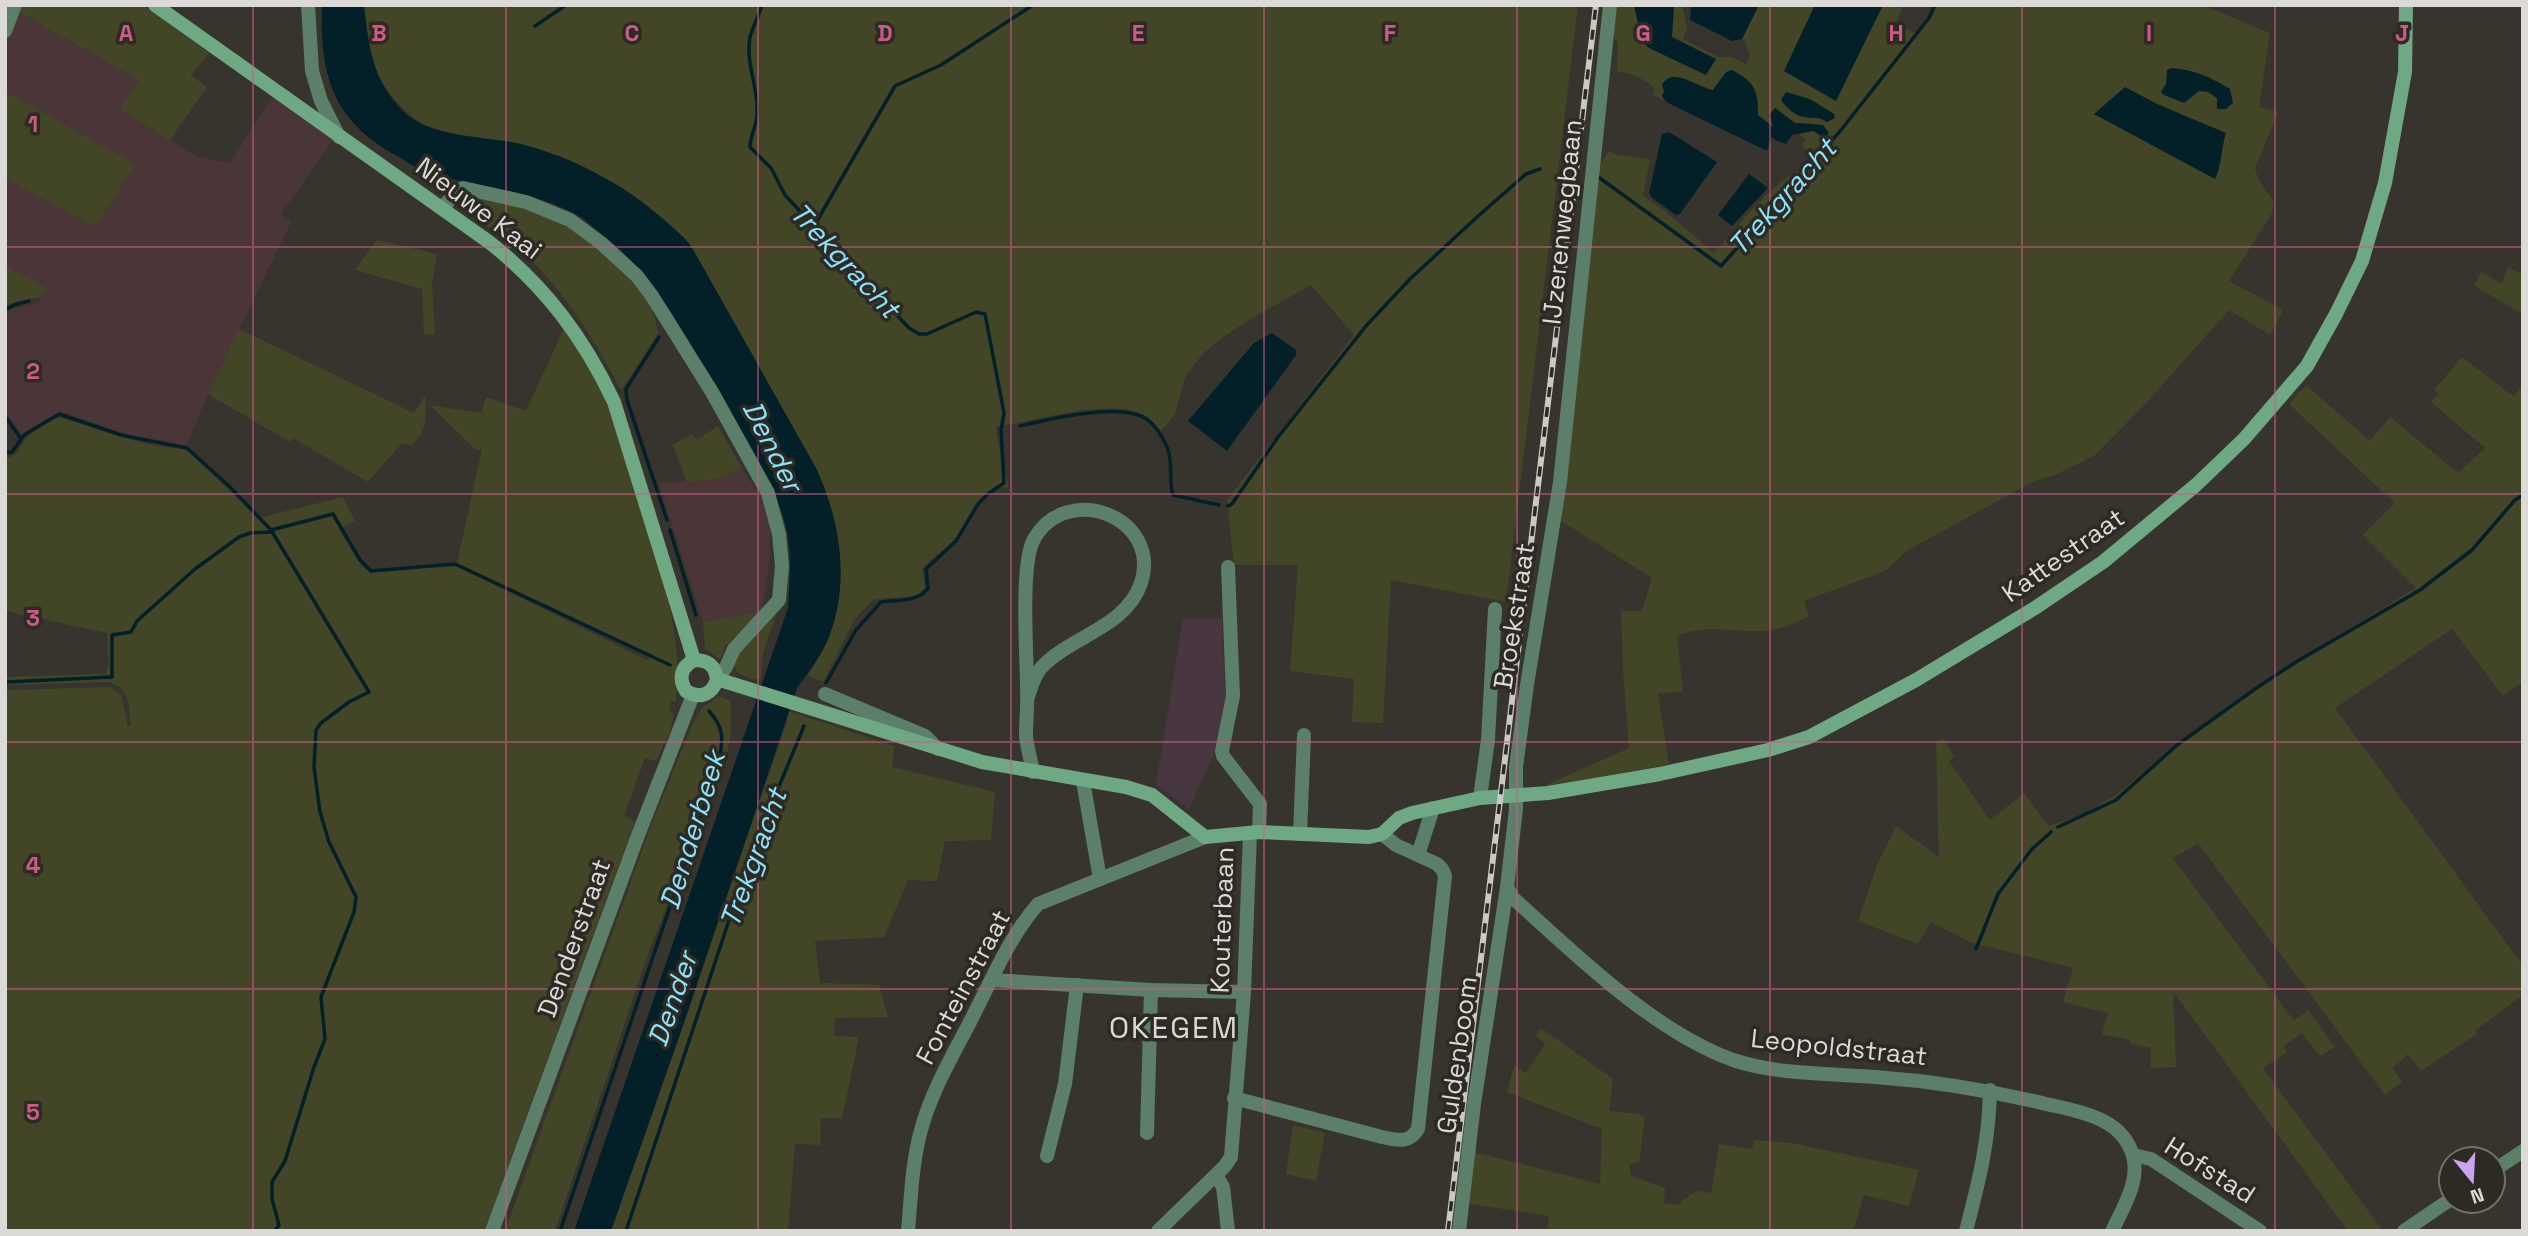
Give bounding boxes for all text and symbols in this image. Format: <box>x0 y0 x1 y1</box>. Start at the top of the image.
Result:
text: A <box>119 18 134 48</box>
text: B <box>371 18 387 48</box>
text: C <box>625 18 639 48</box>
text: D <box>877 18 893 48</box>
text: E <box>1132 18 1144 48</box>
text: F <box>1384 18 1396 48</box>
text: G <box>1635 18 1651 48</box>
text: H <box>1888 18 1904 48</box>
text: I <box>2146 18 2152 48</box>
text: J <box>2395 18 2409 48</box>
text: 1 <box>28 109 38 139</box>
street label: IJzerenwegbaan <box>1534 118 1590 326</box>
water label: Trekgracht <box>1720 129 1846 263</box>
street label: Nieuwe Kaai <box>409 149 549 267</box>
water label: Trekgracht <box>782 195 910 328</box>
text: 2 <box>26 356 40 386</box>
water label: Dender <box>735 394 813 501</box>
street label: Kattestraat <box>1995 500 2131 610</box>
street label: Broekstraat <box>1486 541 1542 691</box>
text: 3 <box>26 603 40 633</box>
water label: Denderbeek <box>651 744 734 914</box>
water label: Trekgracht <box>711 781 796 933</box>
street label: Kouterbaan <box>1202 846 1242 994</box>
text: 4 <box>26 850 41 880</box>
street label: Denderstraat <box>530 854 618 1022</box>
street label: Fonteinstraat <box>908 904 1018 1070</box>
water label: Dender <box>639 944 706 1051</box>
street label: Guldenboom <box>1429 974 1485 1136</box>
district label: OKEGEM <box>1109 1008 1239 1047</box>
street label: Leopoldstraat <box>1749 1021 1929 1073</box>
text: 5 <box>26 1097 40 1127</box>
street label: Hofstad <box>2158 1129 2262 1211</box>
north arrow <box>2437 1145 2507 1215</box>
text: N <box>2467 1182 2487 1210</box>

